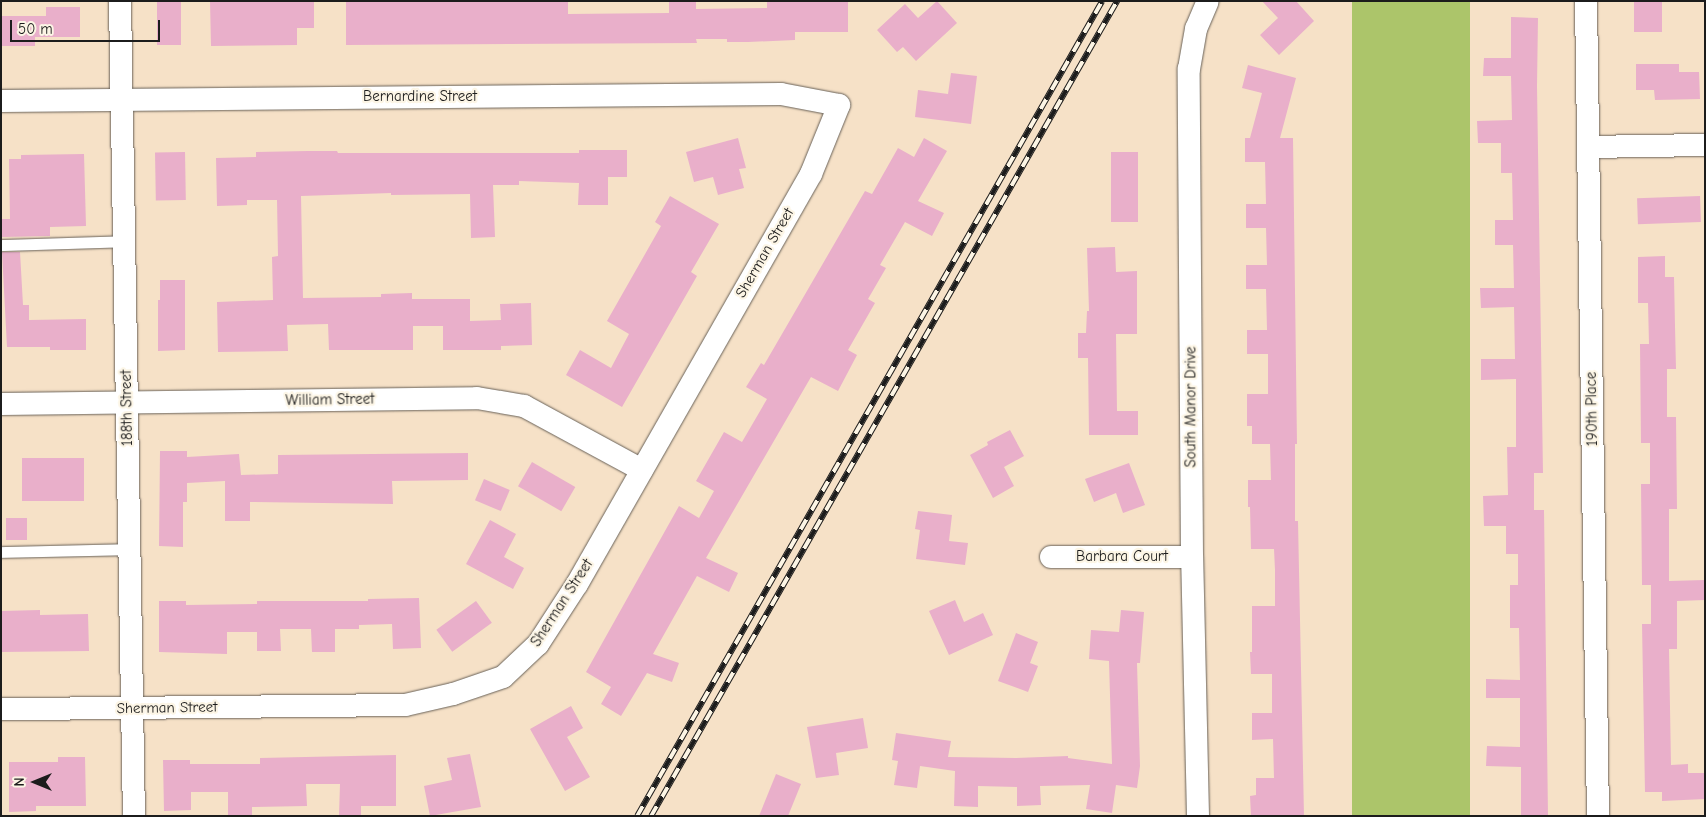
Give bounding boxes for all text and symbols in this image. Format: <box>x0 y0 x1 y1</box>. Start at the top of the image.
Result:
scale bar <box>12 10 162 42</box>
text: 50 m <box>18 20 53 38</box>
street label: Bernardine Street <box>363 88 477 106</box>
street label: Sherman Street <box>732 205 798 301</box>
street label: South Manor Drive <box>1182 346 1200 468</box>
street label: 188th Street <box>117 370 137 446</box>
street label: 190th Place <box>1582 372 1602 446</box>
street label: William Street <box>285 390 375 410</box>
street label: Barbara Court <box>1076 548 1168 566</box>
street label: Sherman Street <box>527 556 597 650</box>
street label: Sherman Street <box>116 698 218 718</box>
north arrow <box>10 757 60 807</box>
text: N <box>11 777 28 787</box>

